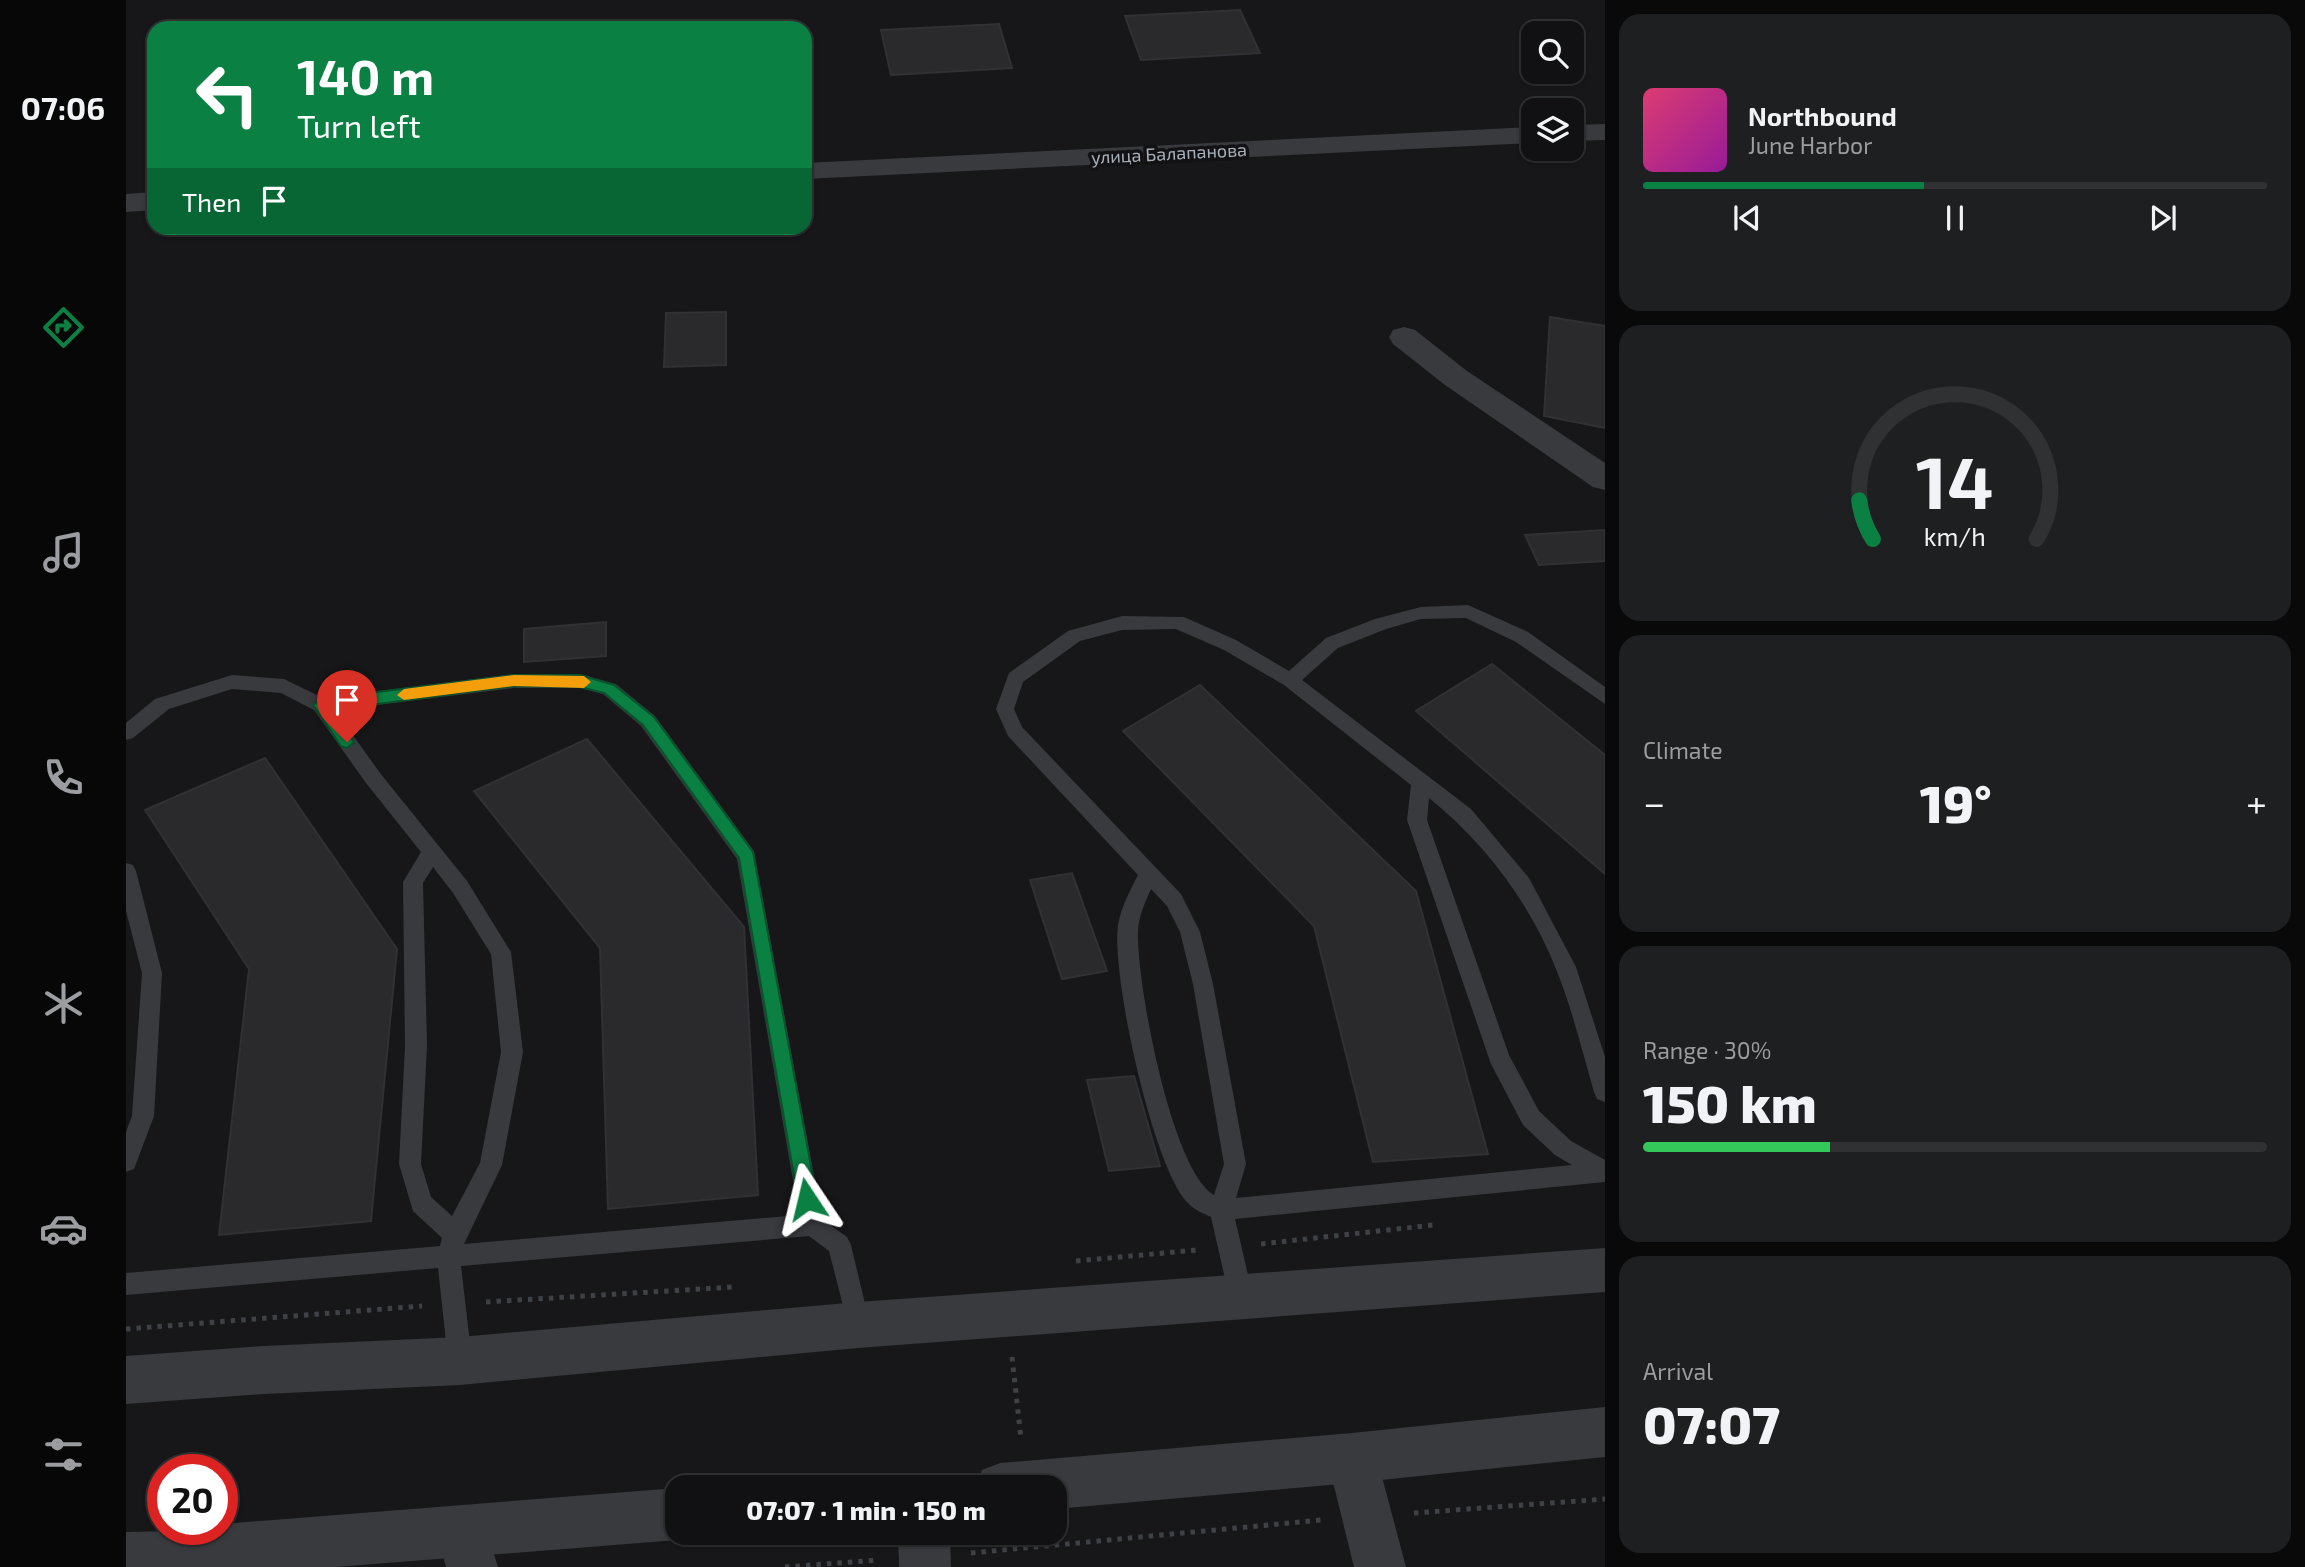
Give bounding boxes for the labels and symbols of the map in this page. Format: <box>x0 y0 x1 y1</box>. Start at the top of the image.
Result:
street label: улица Балапанова <box>1091 138 1247 168</box>
pin <box>317 670 377 742</box>
position arrow <box>770 1162 844 1236</box>
speed limit sign: 20 <box>147 1454 238 1545</box>

